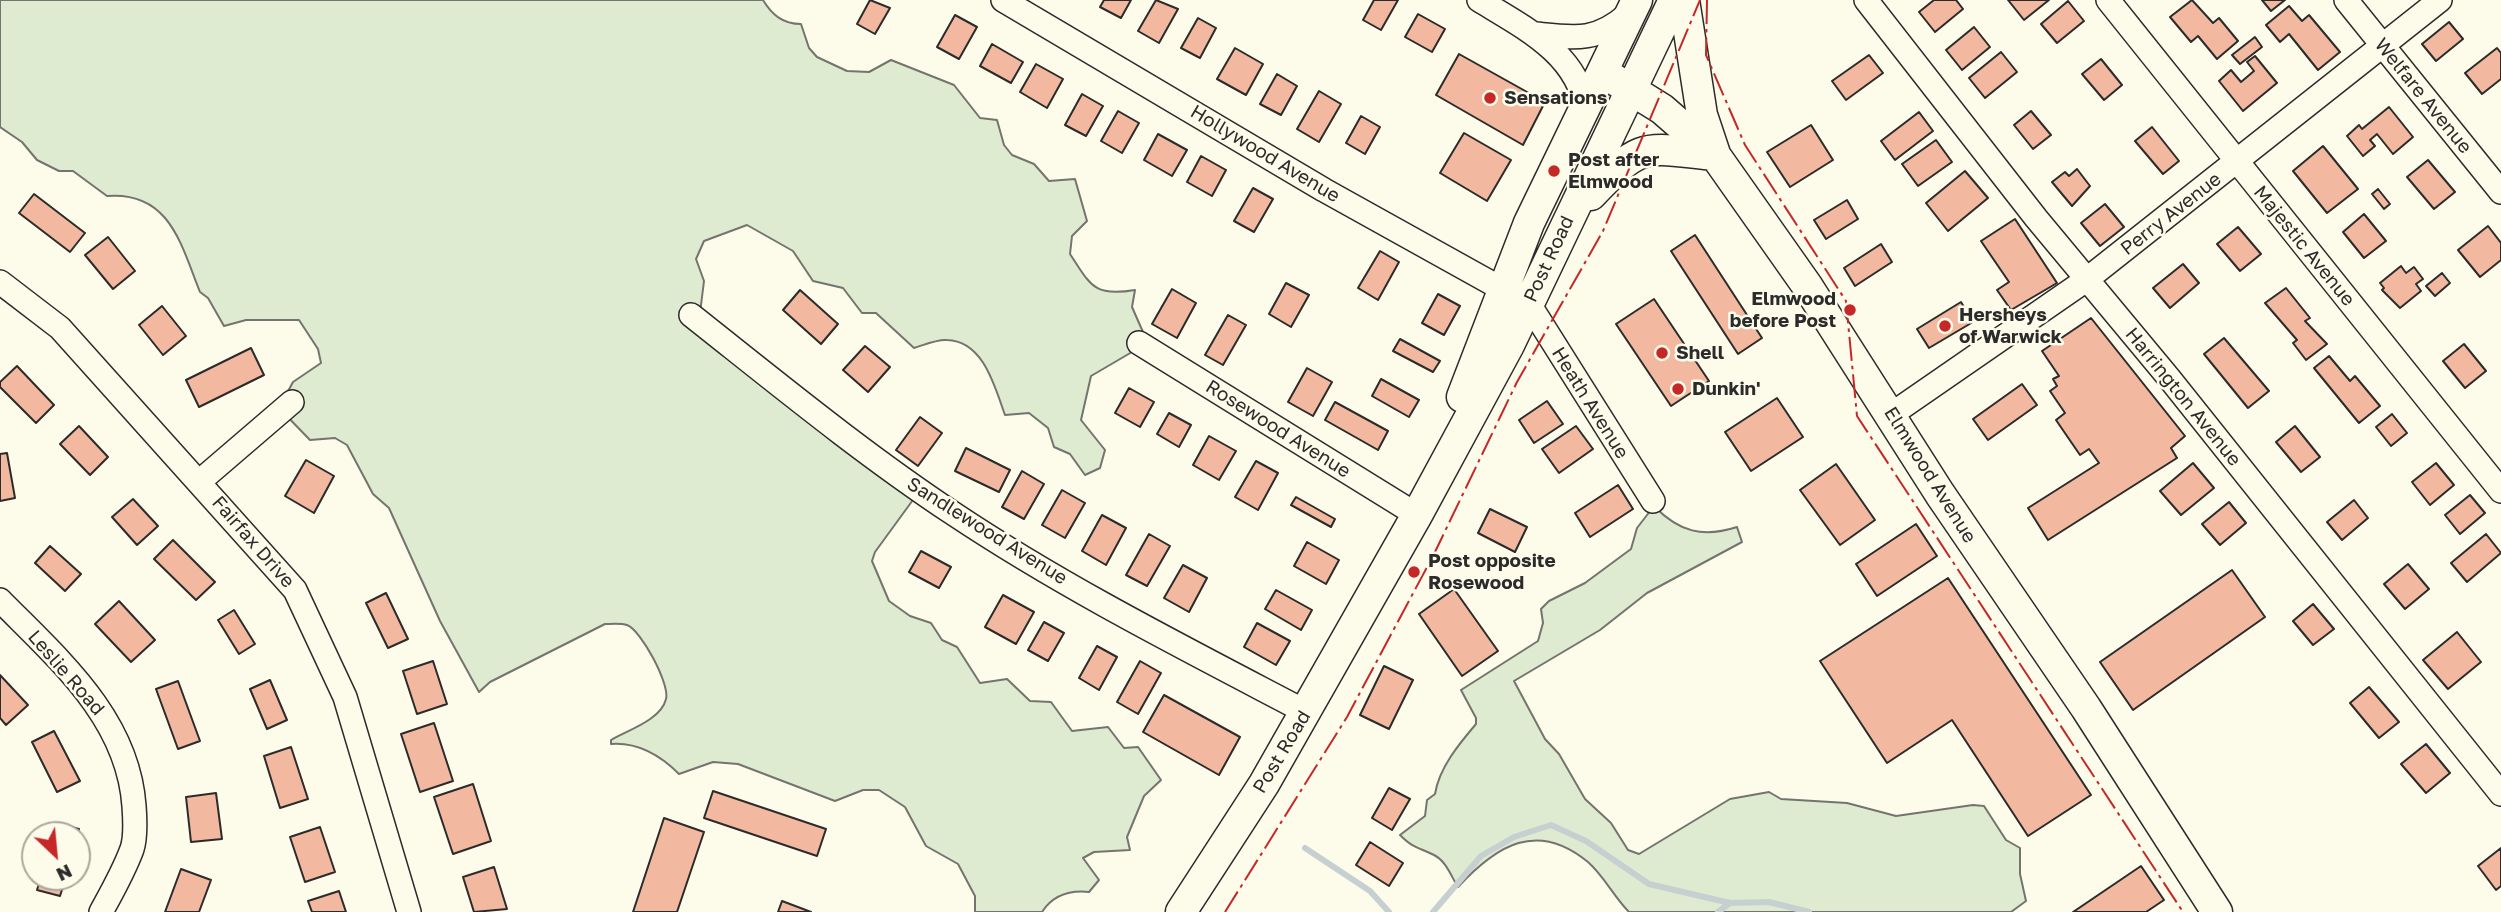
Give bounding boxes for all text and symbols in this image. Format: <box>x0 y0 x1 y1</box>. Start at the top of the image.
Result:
street label: Welfare Avenue <box>2370 34 2476 158</box>
place label: Sensations <box>1504 87 1607 109</box>
marker: Sensations <box>1482 90 1498 106</box>
street label: Hollywood Avenue <box>1186 100 1344 208</box>
place label: Post after Elmwood <box>1568 149 1659 193</box>
marker: Post after Elmwood <box>1546 163 1562 179</box>
street label: Perry Avenue <box>2116 168 2226 260</box>
street label: Majestic Avenue <box>2249 181 2359 311</box>
street label: Post Road <box>1519 212 1579 306</box>
place label: Elmwood before Post <box>1730 288 1836 332</box>
marker: Elmwood before Post <box>1842 302 1858 318</box>
place label: Hersheys of Warwick <box>1959 304 2062 348</box>
marker: Hersheys of Warwick <box>1937 318 1953 334</box>
street label: Harrington Avenue <box>2120 323 2246 471</box>
place label: Shell <box>1676 342 1724 364</box>
street label: Heath Avenue <box>1547 343 1633 463</box>
marker: Shell <box>1654 345 1670 361</box>
street label: Rosewood Avenue <box>1201 375 1355 483</box>
place label: Dunkin' <box>1692 378 1760 400</box>
marker: Dunkin' <box>1670 381 1686 397</box>
street label: Elmwood Avenue <box>1879 403 1981 547</box>
street label: Sandlewood Avenue <box>903 472 1071 590</box>
street label: Fairfax Drive <box>207 491 299 593</box>
place label: Post opposite Rosewood <box>1428 550 1556 594</box>
marker: Post opposite Rosewood <box>1406 564 1422 580</box>
street label: Leslie Road <box>23 626 109 720</box>
street label: Post Road <box>1248 706 1316 798</box>
north arrow <box>21 821 91 891</box>
text: N <box>53 860 76 887</box>

